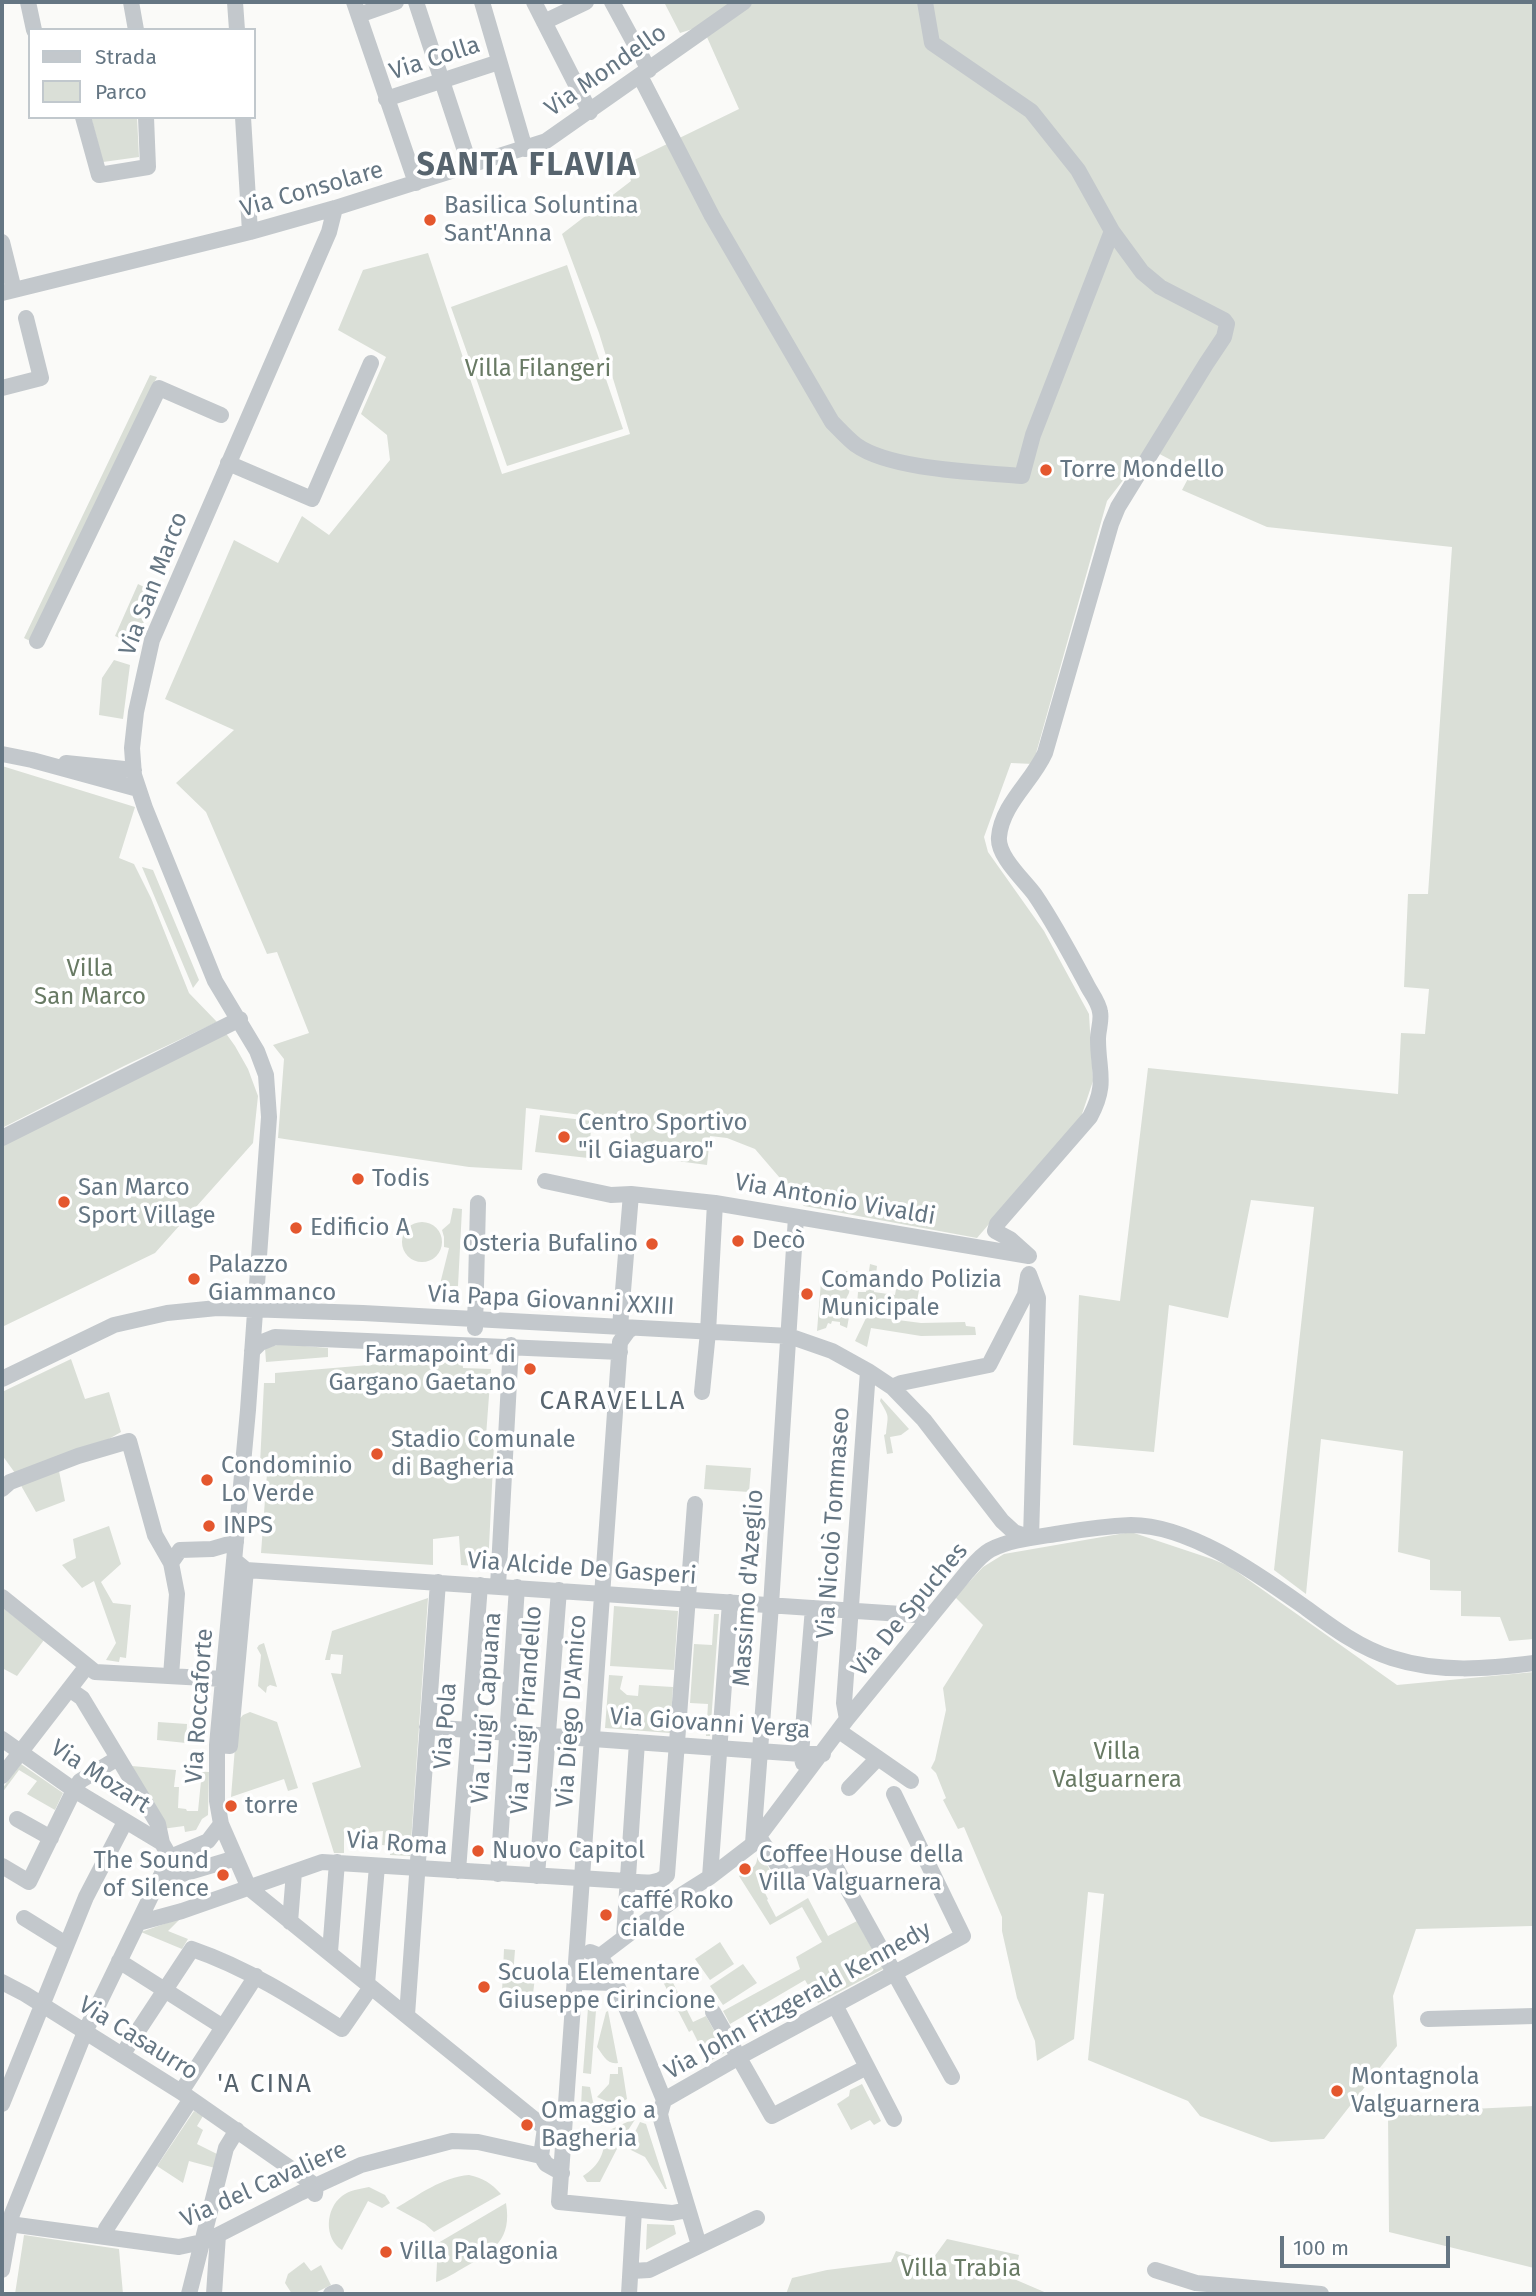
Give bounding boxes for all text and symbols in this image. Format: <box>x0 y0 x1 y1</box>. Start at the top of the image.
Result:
street label: Via Mondello <box>540 19 672 123</box>
legend <box>28 28 256 119</box>
street label: Via Colla <box>386 31 484 87</box>
text: Strada <box>95 44 157 70</box>
text: Parco <box>95 79 147 105</box>
district label: SANTA FLAVIA <box>418 147 636 185</box>
street label: Via Consolare <box>237 156 387 224</box>
place label: Basilica Soluntina Sant'Anna <box>444 192 639 248</box>
marker: Basilica Soluntina Sant'Anna <box>422 212 438 228</box>
park label: Villa Filangeri <box>465 355 611 383</box>
place label: Torre Mondello <box>1060 456 1224 484</box>
marker: Torre Mondello <box>1038 462 1054 478</box>
street label: Via San Marco <box>113 508 195 660</box>
park label: Villa San Marco <box>34 955 146 1011</box>
place label: Centro Sportivo "il Giaguaro" <box>578 1109 747 1165</box>
marker: Centro Sportivo "il Giaguaro" <box>556 1129 572 1145</box>
place label: Todis <box>372 1165 429 1193</box>
street label: Via Antonio Vivaldi <box>732 1168 938 1232</box>
marker: Todis <box>350 1171 366 1187</box>
place label: San Marco Sport Village <box>78 1174 216 1230</box>
marker: San Marco Sport Village <box>56 1194 72 1210</box>
place label: Edificio A <box>310 1214 410 1242</box>
marker: Edificio A <box>288 1220 304 1236</box>
place label: Decò <box>752 1227 806 1255</box>
place label: Osteria Bufalino <box>463 1230 638 1258</box>
marker: Decò <box>730 1233 746 1249</box>
marker: Osteria Bufalino <box>644 1236 660 1252</box>
place label: Palazzo Giammanco <box>208 1251 336 1307</box>
place label: Comando Polizia Municipale <box>821 1266 1002 1322</box>
marker: Palazzo Giammanco <box>186 1271 202 1287</box>
street label: Via Papa Giovanni XXIII <box>427 1280 675 1322</box>
marker: Comando Polizia Municipale <box>799 1286 815 1302</box>
place label: Farmapoint di Gargano Gaetano <box>328 1341 516 1397</box>
marker: Farmapoint di Gargano Gaetano <box>522 1361 538 1377</box>
district label: CARAVELLA <box>541 1386 685 1418</box>
street label: Via Nicolò Tommaseo <box>812 1406 856 1640</box>
place label: Stadio Comunale di Bagheria <box>391 1426 576 1482</box>
marker: Stadio Comunale di Bagheria <box>369 1446 385 1462</box>
place label: Condominio Lo Verde <box>221 1452 353 1508</box>
marker: Condominio Lo Verde <box>199 1472 215 1488</box>
street label: Massimo d'Azeglio <box>728 1488 770 1688</box>
place label: INPS <box>223 1512 273 1540</box>
marker: INPS <box>201 1518 217 1534</box>
street label: Via De Spuches <box>846 1537 974 1683</box>
street label: Via Alcide De Gasperi <box>466 1547 698 1591</box>
street label: Via Luigi Pirandello <box>505 1605 549 1815</box>
street label: Via Luigi Capuana <box>466 1611 508 1805</box>
street label: Via Diego D'Amico <box>551 1614 593 1808</box>
street label: Via Roccaforte <box>180 1627 220 1785</box>
street label: Via Pola <box>429 1682 463 1770</box>
street label: Via Giovanni Verga <box>609 1703 811 1745</box>
street label: Via Mozart <box>45 1734 155 1820</box>
park label: Villa Valguarnera <box>1052 1738 1182 1794</box>
place label: torre <box>245 1792 298 1820</box>
marker: torre <box>223 1798 239 1814</box>
street label: Via Roma <box>345 1826 449 1862</box>
place label: Nuovo Capitol <box>492 1837 645 1865</box>
place label: Coffee House della Villa Valguarnera <box>759 1841 964 1897</box>
marker: Nuovo Capitol <box>470 1843 486 1859</box>
place label: The Sound of Silence <box>94 1847 209 1903</box>
marker: Coffee House della Villa Valguarnera <box>737 1861 753 1877</box>
marker: The Sound of Silence <box>215 1867 231 1883</box>
place label: caffé Roko cialde <box>620 1887 734 1943</box>
marker: caffé Roko cialde <box>598 1907 614 1923</box>
street label: Via John Fitzgerald Kennedy <box>660 1916 936 2086</box>
place label: Scuola Elementare Giuseppe Cirincione <box>498 1959 716 2015</box>
marker: Scuola Elementare Giuseppe Cirincione <box>476 1979 492 1995</box>
street label: Via Casaurro <box>73 1991 203 2087</box>
place label: Montagnola Valguarnera <box>1351 2063 1480 2119</box>
district label: 'A CINA <box>218 2069 312 2101</box>
marker: Montagnola Valguarnera <box>1329 2083 1345 2099</box>
place label: Omaggio a Bagheria <box>541 2097 656 2153</box>
marker: Omaggio a Bagheria <box>519 2117 535 2133</box>
street label: Via del Cavaliere <box>176 2135 352 2235</box>
scale bar <box>1284 2222 1454 2266</box>
text: 100 m <box>1293 2235 1349 2261</box>
place label: Villa Palagonia <box>400 2238 559 2266</box>
marker: Villa Palagonia <box>378 2244 394 2260</box>
park label: Villa Trabia <box>901 2255 1021 2283</box>

